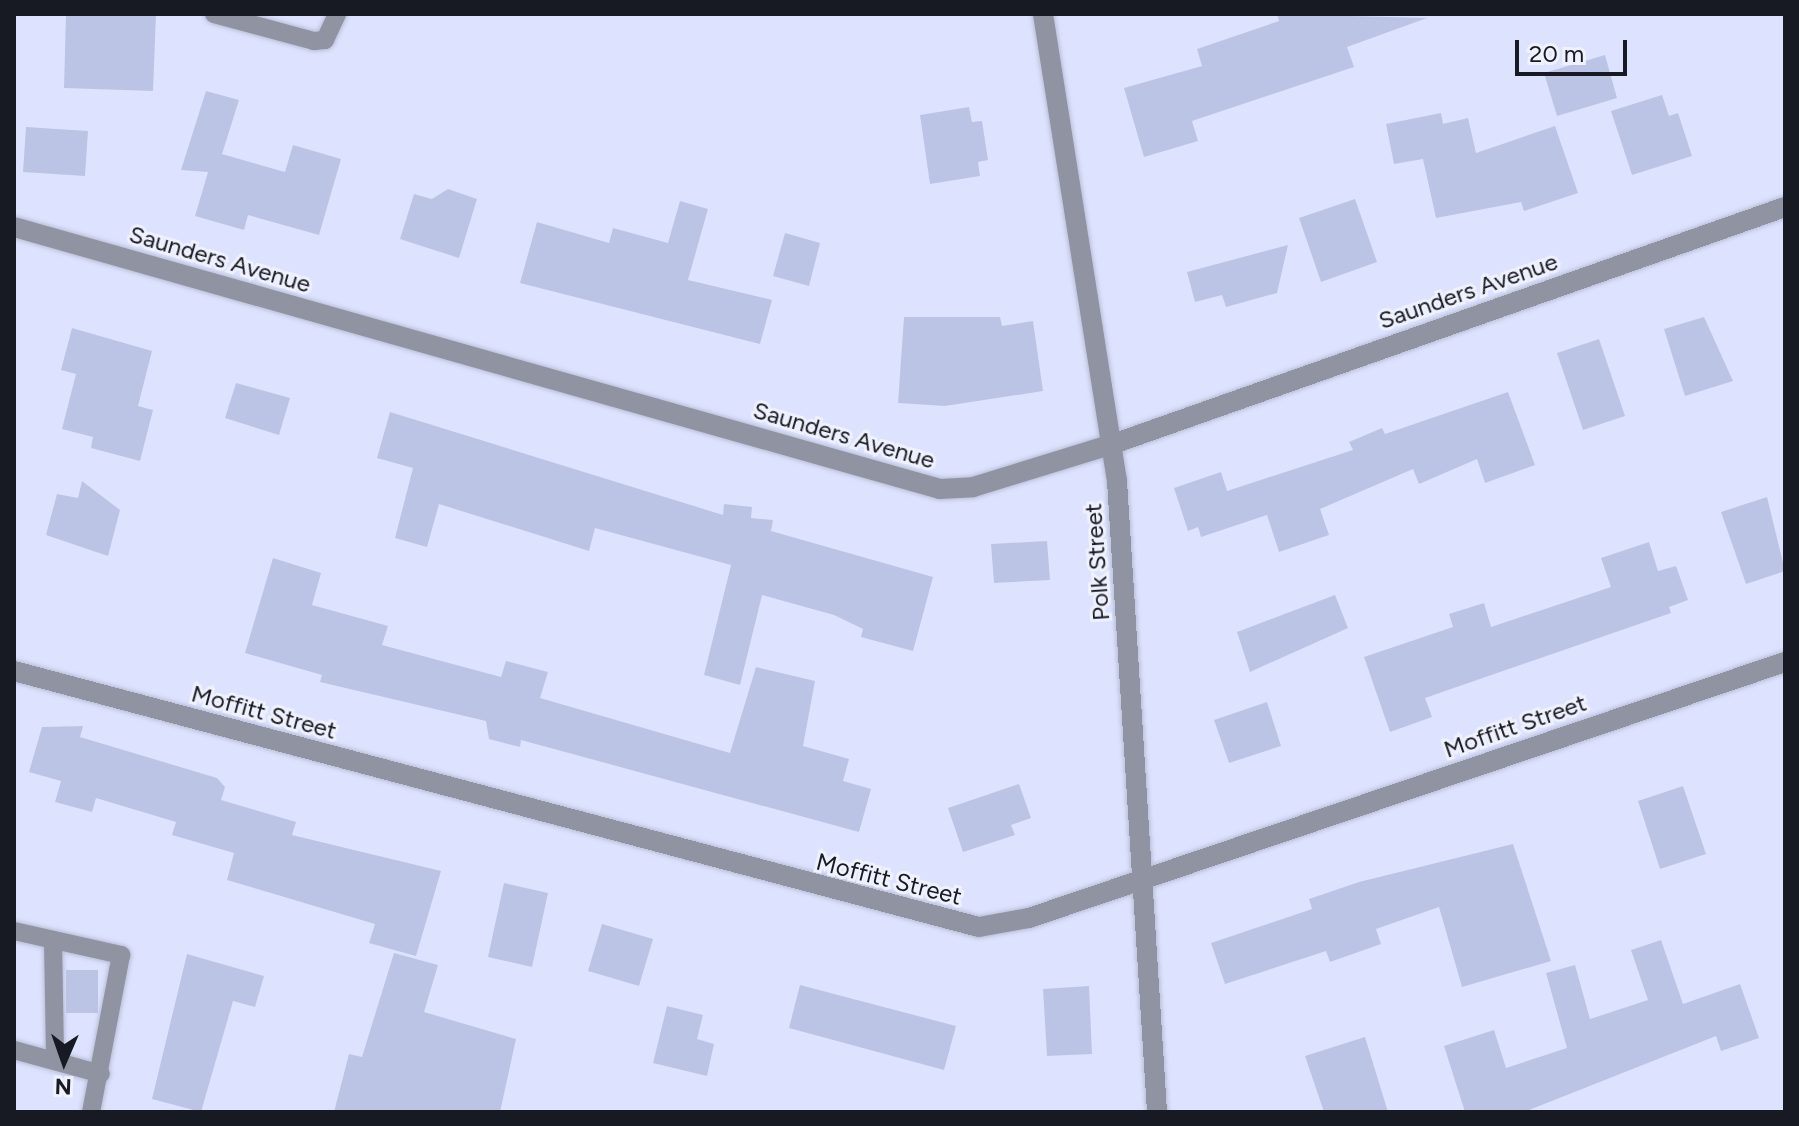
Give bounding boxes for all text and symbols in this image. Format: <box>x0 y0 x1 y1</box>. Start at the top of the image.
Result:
scale bar <box>1519 24 1631 74</box>
text: 20 m <box>1529 39 1584 68</box>
street label: Saunders Avenue <box>126 219 314 299</box>
street label: Saunders Avenue <box>1375 247 1561 335</box>
street label: Saunders Avenue <box>750 395 938 475</box>
street label: Polk Street <box>1079 502 1115 622</box>
street label: Moffitt Street <box>188 679 340 745</box>
street label: Moffitt Street <box>1440 688 1590 764</box>
street label: Moffitt Street <box>813 847 965 911</box>
north arrow <box>24 1022 104 1102</box>
text: N <box>54 1073 72 1100</box>

